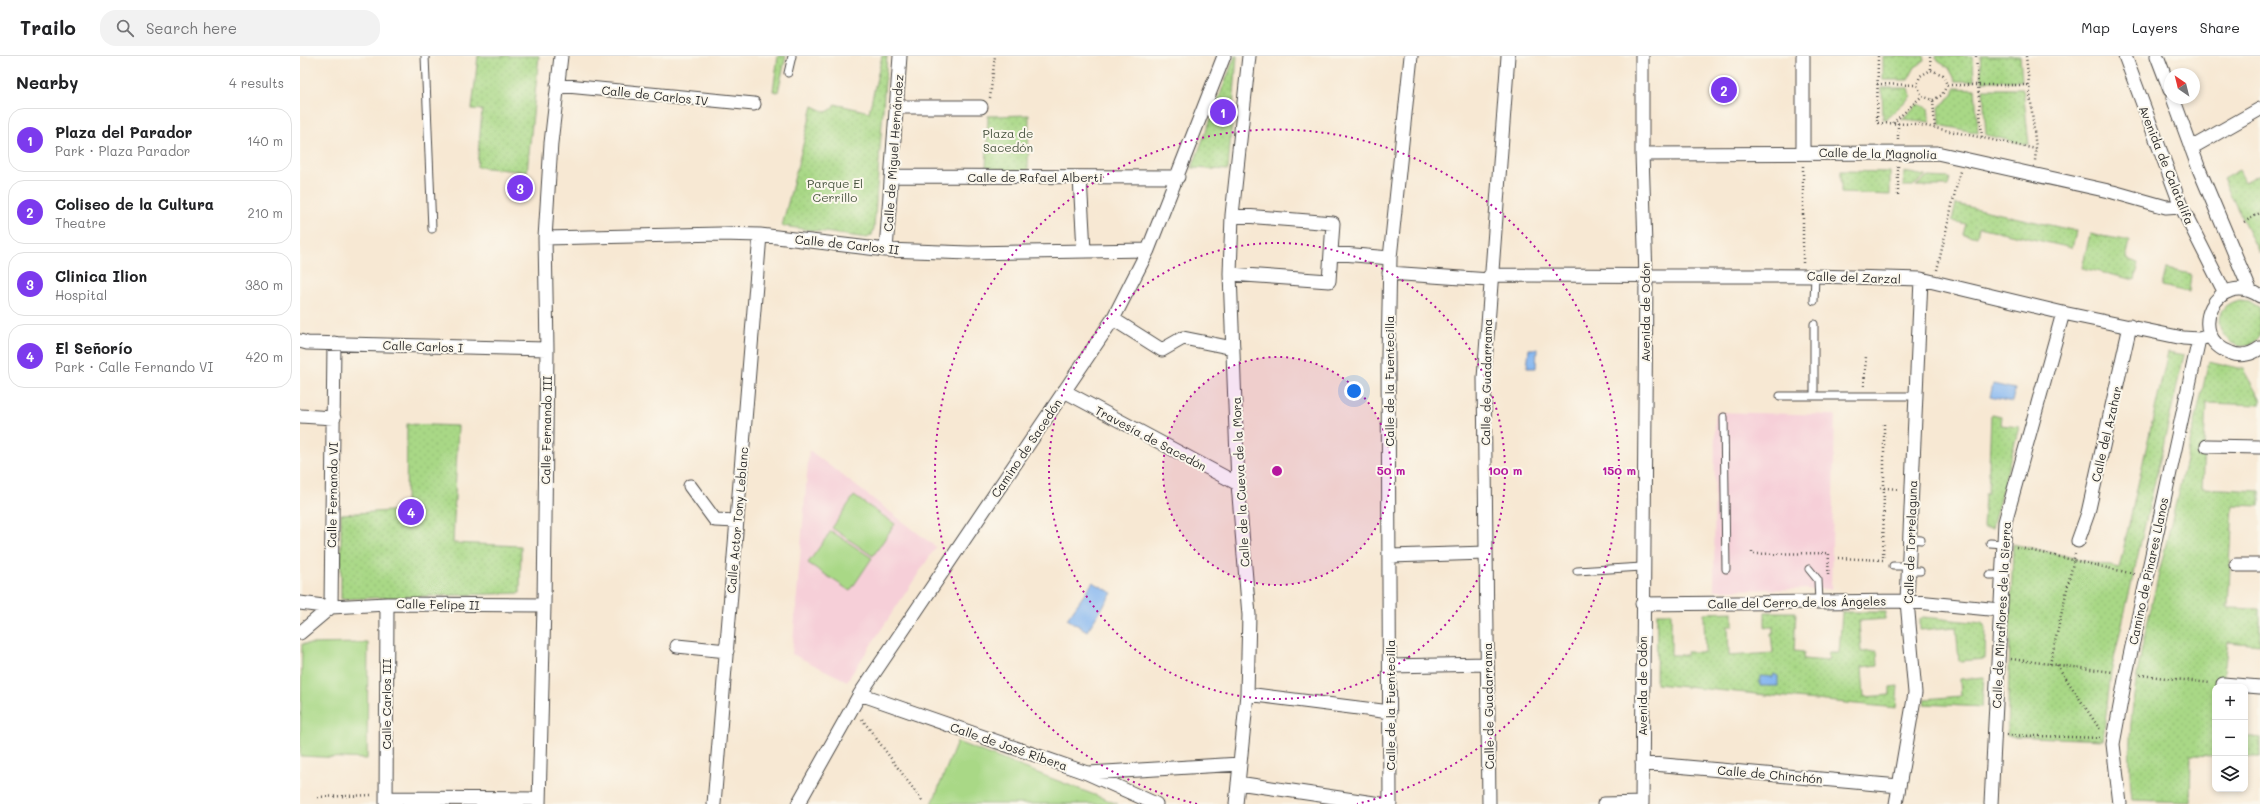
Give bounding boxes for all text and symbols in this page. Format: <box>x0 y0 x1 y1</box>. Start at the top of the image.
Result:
search box <box>100 10 380 46</box>
text: Trailo <box>20 15 76 40</box>
icon: search <box>114 17 136 39</box>
text: Search here <box>146 18 237 38</box>
text: Map <box>2081 18 2110 37</box>
text: Layers <box>2132 18 2178 37</box>
text: Share <box>2200 18 2240 37</box>
north arrow <box>2164 68 2200 104</box>
text: Nearby <box>16 71 78 93</box>
street label: Calle de Miguel Hernández <box>880 73 907 232</box>
text: 4 results <box>229 74 284 91</box>
pin: 2 <box>1711 75 1737 105</box>
street label: Calle de Carlos IV <box>601 81 709 109</box>
pin: 1 <box>1210 97 1236 127</box>
street label: Avenida de Calatalifa <box>2136 103 2198 227</box>
text: Plaza del Parador <box>55 122 192 142</box>
park label: Plaza de Sacedón <box>983 125 1033 155</box>
text: 1 <box>27 132 33 149</box>
text: 140 m <box>247 132 283 149</box>
text: Park · Plaza Parador <box>55 142 190 159</box>
street label: Calle de la Magnolia <box>1819 144 1937 162</box>
street label: Calle de Rafael Alberti <box>967 169 1103 185</box>
pin: 3 <box>507 173 533 203</box>
park label: Parque El Cerrillo <box>807 175 863 205</box>
text: Coliseo de la Cultura <box>55 194 214 214</box>
text: 2 <box>26 204 34 221</box>
text: 210 m <box>247 204 283 221</box>
text: Theatre <box>55 214 106 231</box>
street label: Calle de Carlos II <box>794 231 900 257</box>
street label: Avenida de Odón <box>1637 262 1653 362</box>
text: Clinica Ilion <box>55 266 147 286</box>
street label: Calle del Zarzal <box>1807 267 1901 287</box>
text: 3 <box>26 276 34 293</box>
text: 380 m <box>245 276 283 293</box>
text: Hospital <box>55 286 107 303</box>
street label: Calle de la Fuentecilla <box>1381 316 1397 446</box>
street label: Calle de Guadarrama <box>1477 318 1495 446</box>
street label: Calle Carlos I <box>383 337 463 355</box>
text: El Señorío <box>55 338 132 358</box>
text: 4 <box>26 348 34 365</box>
text: 420 m <box>246 348 283 365</box>
text: Park · Calle Fernando VI <box>55 358 213 375</box>
street label: Calle Fernando III <box>537 376 555 484</box>
your location <box>1344 381 1364 401</box>
street label: Calle del Azahar <box>2087 384 2125 484</box>
street label: Camino de Sacedón <box>987 396 1065 500</box>
street label: Calle de la Cueva de la Mora <box>1228 397 1252 567</box>
street label: Travesía de Sacedón <box>1093 402 1209 474</box>
street label: Calle Fernando VI <box>323 442 341 548</box>
street label: Calle Actor Tony Leblanc <box>723 446 751 594</box>
text: 50 m <box>1377 462 1405 478</box>
text: 100 m <box>1488 462 1522 478</box>
text: 150 m <box>1602 462 1636 478</box>
centre of rings <box>1270 464 1284 478</box>
street label: Calle de Torrelaguna <box>1900 480 1920 604</box>
street label: Camino de Pinares Llanos <box>2125 496 2171 646</box>
pin: 4 <box>398 497 424 527</box>
street label: Calle de Miraflores de la Sierra <box>1988 521 2014 709</box>
street label: Calle del Cerro de los Ángeles <box>1708 592 1887 612</box>
street label: Calle Felipe II <box>396 595 480 613</box>
street label: Avenida de Odón <box>1634 636 1650 736</box>
street label: Calle de la Fuentecilla <box>1382 640 1398 770</box>
street label: Calle de Guadarrama <box>1479 642 1497 770</box>
street label: Calle Carlos III <box>378 659 394 749</box>
map controls <box>2212 684 2248 792</box>
button: + <box>2212 684 2248 720</box>
street label: Calle de José Ribera <box>948 718 1070 774</box>
button: − <box>2212 720 2248 756</box>
button: layers <box>2212 756 2248 792</box>
street label: Calle de Chinchón <box>1717 761 1823 787</box>

